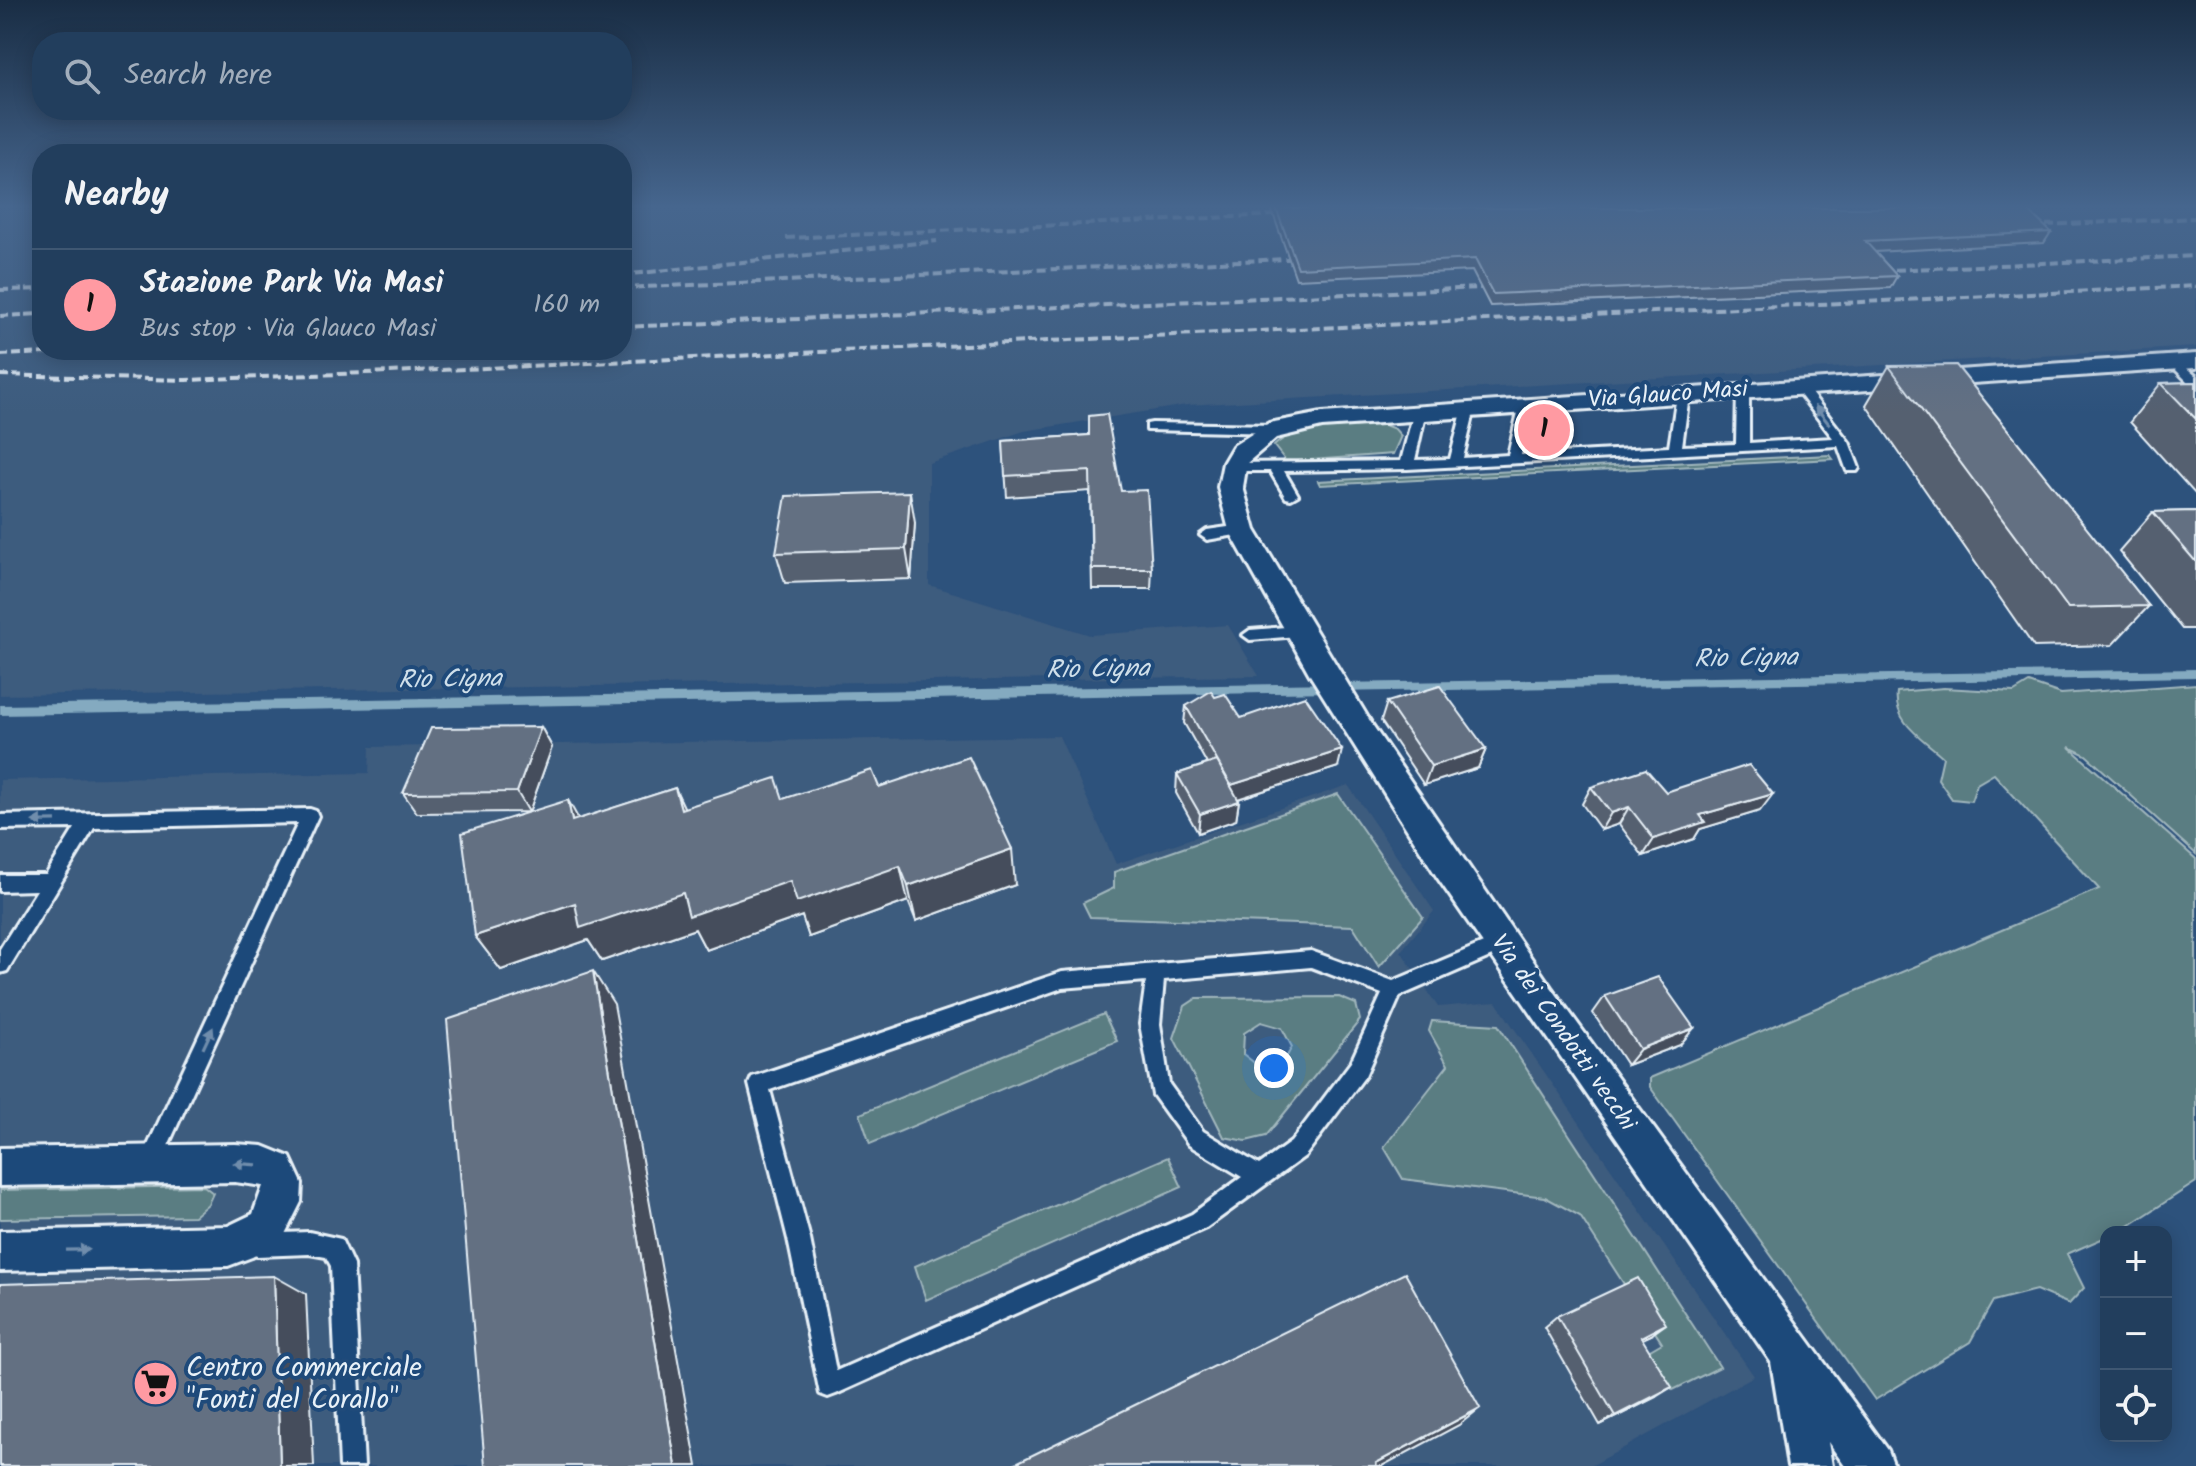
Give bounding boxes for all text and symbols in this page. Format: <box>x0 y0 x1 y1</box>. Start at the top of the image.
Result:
search box <box>32 32 632 120</box>
text: Search here <box>124 52 272 100</box>
icon: search <box>60 54 104 98</box>
text: Nearby <box>64 169 169 223</box>
text: Stazione Park Via Masi <box>140 260 443 308</box>
text: 1 <box>86 284 94 326</box>
text: 160 m <box>533 284 600 326</box>
text: Bus stop · Via Glauco Masi <box>140 308 436 350</box>
street label: Via Glauco Masi <box>1587 370 1750 420</box>
pin: 1 <box>1518 400 1570 460</box>
one-way arrow <box>1814 405 1830 425</box>
water label: Rio Cigna <box>1694 637 1800 681</box>
water label: Rio Cigna <box>1046 648 1152 692</box>
water label: Rio Cigna <box>398 658 504 702</box>
one-way arrow <box>31 815 56 827</box>
street label: Via dei Condotti vecchi <box>1480 926 1647 1141</box>
one-way arrow <box>201 1026 215 1049</box>
your location <box>1254 1048 1294 1088</box>
one-way arrow <box>232 1157 257 1170</box>
map controls <box>2100 1226 2172 1442</box>
button: + <box>2100 1226 2172 1298</box>
one-way arrow <box>66 1244 91 1256</box>
button: − <box>2100 1298 2172 1370</box>
place label: Centro Commerciale "Fonti del Corallo" <box>186 1346 422 1423</box>
supermarket icon: Centro Commerciale "Fonti del Corallo" <box>131 1360 179 1408</box>
button: locate <box>2100 1370 2172 1442</box>

